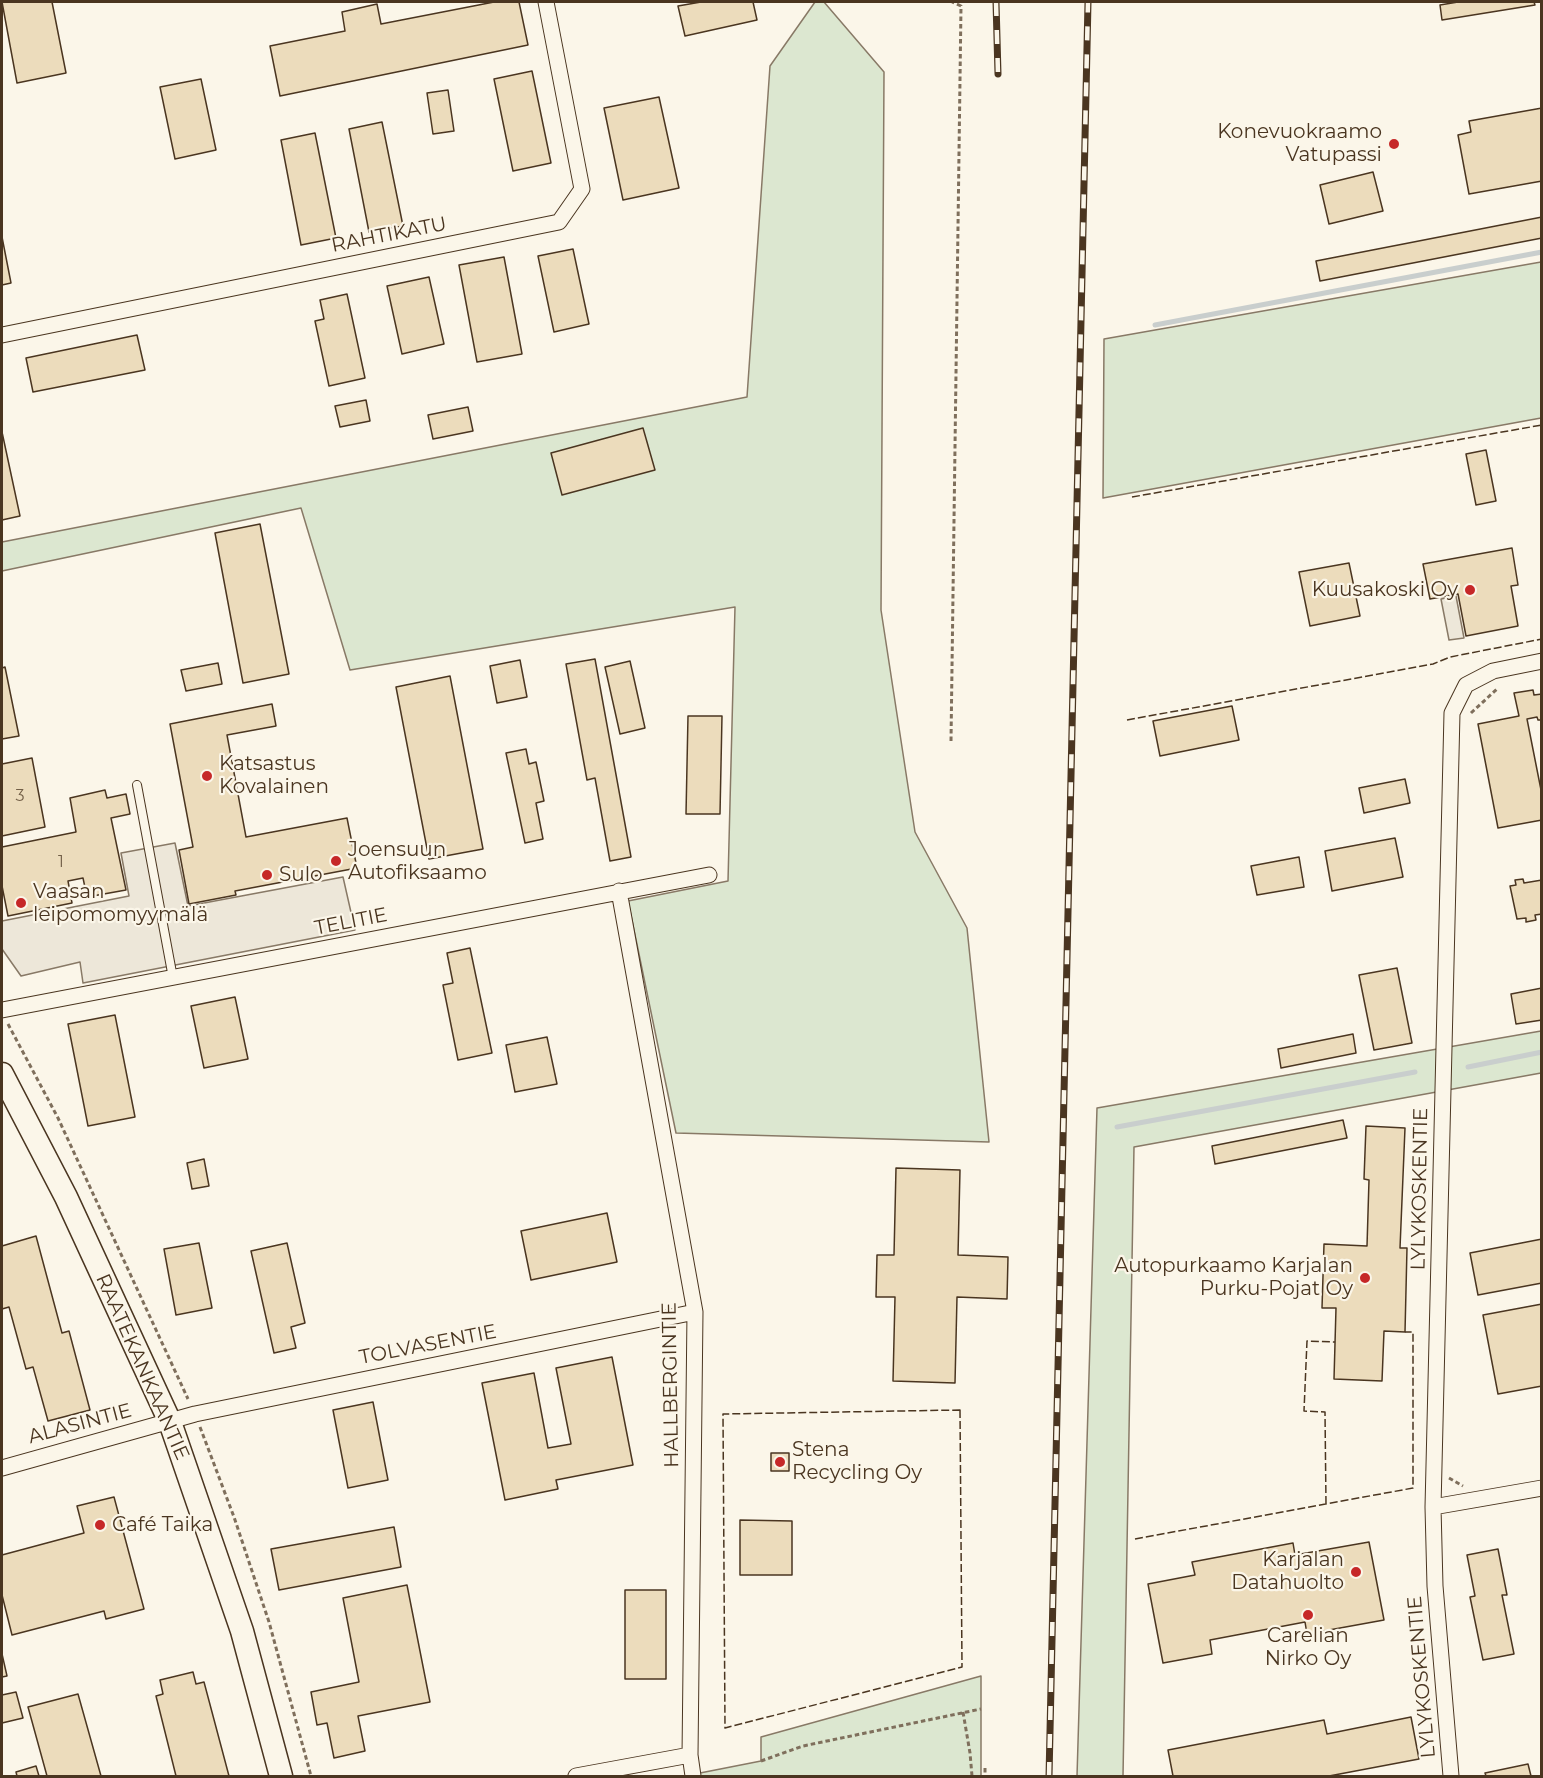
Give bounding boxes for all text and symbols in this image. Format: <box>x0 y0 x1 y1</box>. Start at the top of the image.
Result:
place label: Konevuokraamo Vatupassi <box>1217 120 1382 167</box>
marker: Konevuokraamo Vatupassi <box>1387 137 1401 151</box>
street label: RAHTIKATU <box>329 212 449 258</box>
place label: Kuusakoski Oy <box>1312 578 1458 602</box>
marker: Kuusakoski Oy <box>1463 583 1477 597</box>
place label: Katsastus Kovalainen <box>219 752 329 799</box>
marker: Katsastus Kovalainen <box>200 769 214 783</box>
house number: 3 <box>15 786 25 806</box>
place label: Joensuun Autofiksaamo <box>348 838 487 885</box>
house number: 1 <box>58 852 64 872</box>
marker: Joensuun Autofiksaamo <box>329 854 343 868</box>
place label: Sulo <box>279 863 323 887</box>
marker: Sulo <box>260 868 274 882</box>
place label: Vaasan leipomomyymälä <box>33 880 208 927</box>
marker: Vaasan leipomomyymälä <box>14 896 28 910</box>
street label: TELITIE <box>313 903 389 941</box>
street label: LYLYKOSKENTIE <box>1407 1107 1433 1271</box>
place label: Autopurkaamo Karjalan Purku-Pojat Oy <box>1114 1254 1353 1301</box>
street label: RAATEKANKAANTIE <box>90 1270 194 1464</box>
marker: Autopurkaamo Karjalan Purku-Pojat Oy <box>1358 1271 1372 1285</box>
street label: HALLBERGINTIE <box>658 1302 684 1468</box>
street label: TOLVASENTIE <box>357 1320 499 1370</box>
street label: ALASINTIE <box>26 1399 134 1449</box>
place label: Stena Recycling Oy <box>792 1438 922 1485</box>
marker: Stena Recycling Oy <box>773 1455 787 1469</box>
place label: Café Taika <box>112 1513 213 1537</box>
marker: Café Taika <box>93 1518 107 1532</box>
place label: Karjalan Datahuolto <box>1231 1548 1344 1595</box>
marker: Karjalan Datahuolto <box>1349 1565 1363 1579</box>
street label: LYLYKOSKENTIE <box>1403 1595 1441 1759</box>
marker: Carelian Nirko Oy <box>1301 1608 1315 1622</box>
place label: Carelian Nirko Oy <box>1265 1624 1351 1671</box>

